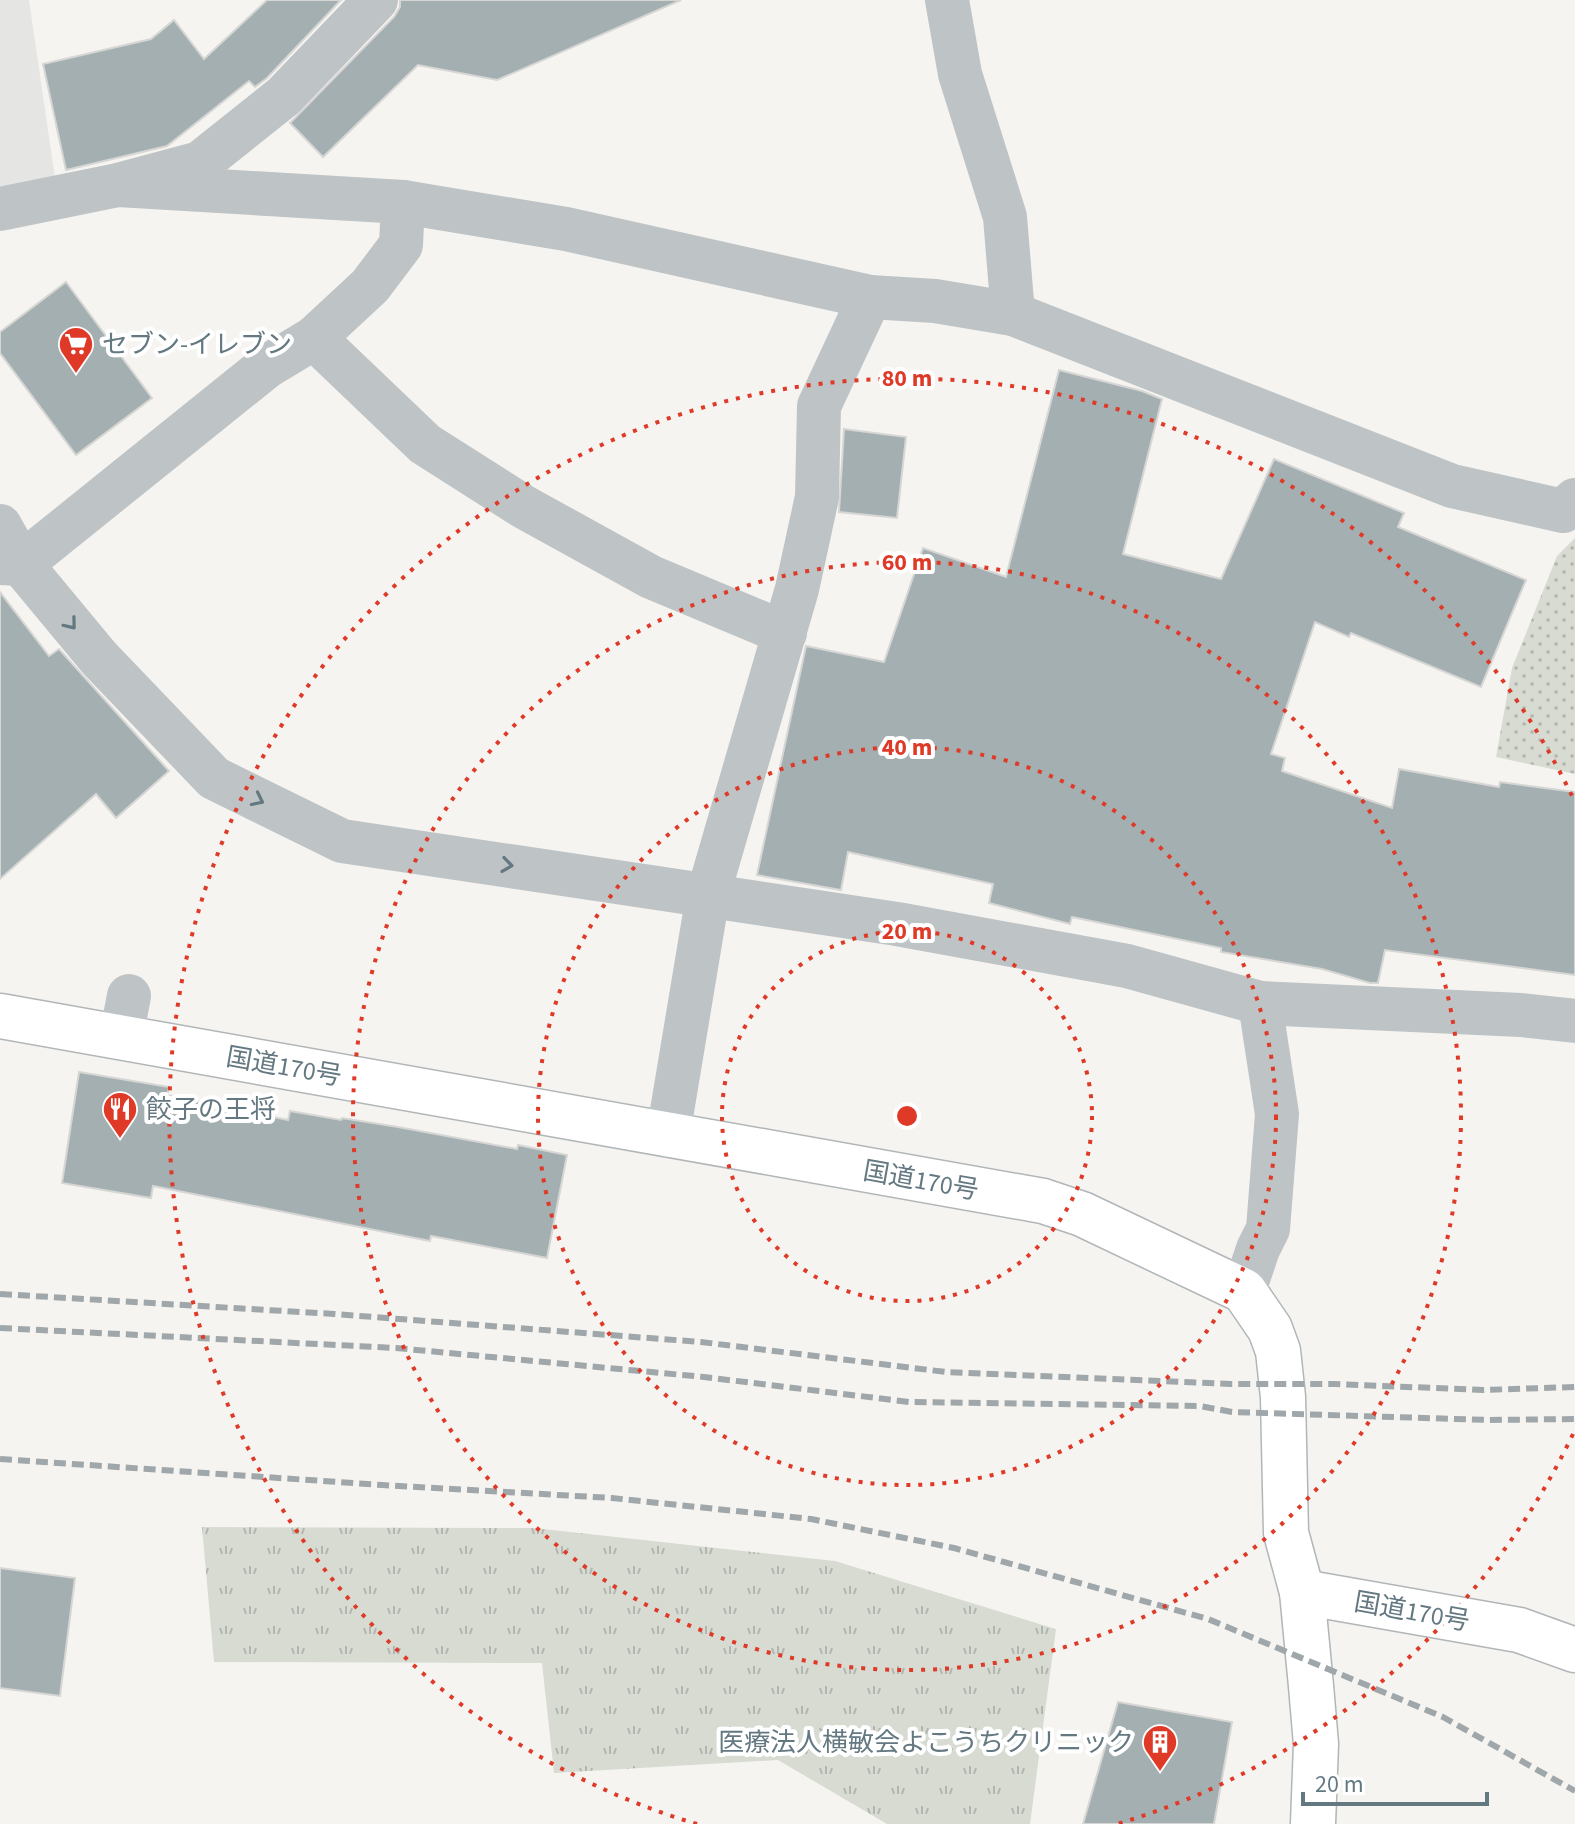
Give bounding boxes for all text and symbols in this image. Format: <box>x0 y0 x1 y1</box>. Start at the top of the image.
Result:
supermarket icon: セブン-イレブン <box>57 325 95 375</box>
place label: セブン-イレブン <box>102 326 292 363</box>
text: 80 m <box>882 361 932 396</box>
text: 60 m <box>882 545 932 580</box>
one-way arrow <box>61 615 76 629</box>
text: 40 m <box>882 730 932 765</box>
one-way arrow <box>250 790 265 806</box>
one-way arrow <box>500 856 514 873</box>
text: 20 m <box>882 914 932 949</box>
street label: 国道170号 <box>223 1038 345 1095</box>
restaurant icon: 餃子の王将 <box>101 1090 139 1140</box>
place label: 餃子の王将 <box>146 1091 276 1128</box>
centre of rings <box>893 1102 921 1130</box>
street label: 国道170号 <box>860 1152 982 1209</box>
street label: 国道170号 <box>1351 1583 1473 1640</box>
building icon: 医療法人横敏会よこうちクリニック <box>1141 1723 1179 1773</box>
place label: 医療法人横敏会よこうちクリニック <box>718 1724 1134 1761</box>
scale bar <box>1303 1756 1487 1806</box>
text: 20 m <box>1315 1767 1364 1802</box>

